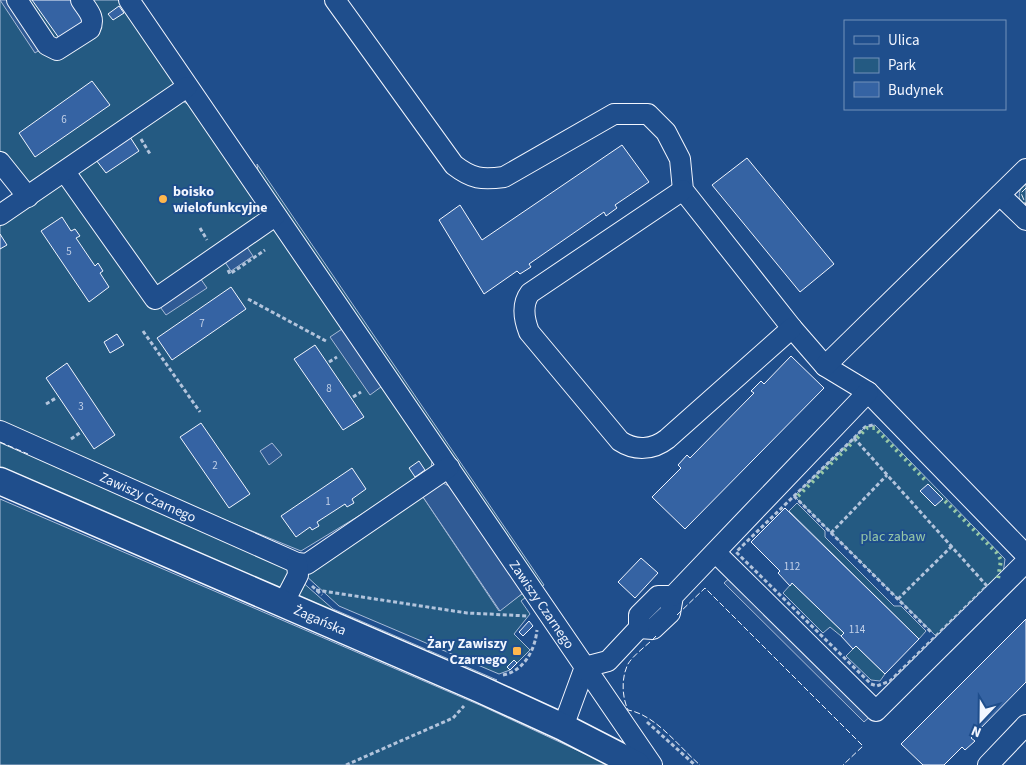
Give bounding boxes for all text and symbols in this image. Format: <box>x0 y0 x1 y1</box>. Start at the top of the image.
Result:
legend <box>844 20 1006 110</box>
text: Ulica <box>888 30 919 51</box>
text: Park <box>888 55 917 76</box>
text: Budynek <box>888 80 944 101</box>
house number: 6 <box>61 112 67 127</box>
place label: boisko wielofunkcyjne <box>173 182 268 218</box>
marker: boisko wielofunkcyjne <box>157 193 169 205</box>
house number: 5 <box>66 244 72 259</box>
house number: 7 <box>199 316 205 331</box>
house number: 8 <box>326 381 332 396</box>
house number: 3 <box>78 399 84 414</box>
house number: 2 <box>212 458 218 473</box>
street label: Zawiszy Czarnego <box>96 468 199 528</box>
house number: 1 <box>325 494 331 509</box>
park label: plac zabaw <box>861 527 925 547</box>
street label: Zawiszy Czarnego <box>504 556 579 653</box>
house number: 112 <box>784 559 800 574</box>
street label: Żagańska <box>290 600 349 641</box>
house number: 114 <box>849 622 866 637</box>
place label: Żary Zawiszy Czarnego <box>427 634 508 670</box>
marker: Żary Zawiszy Czarnego <box>511 645 523 657</box>
north arrow <box>956 695 1006 745</box>
text: N <box>968 720 985 742</box>

